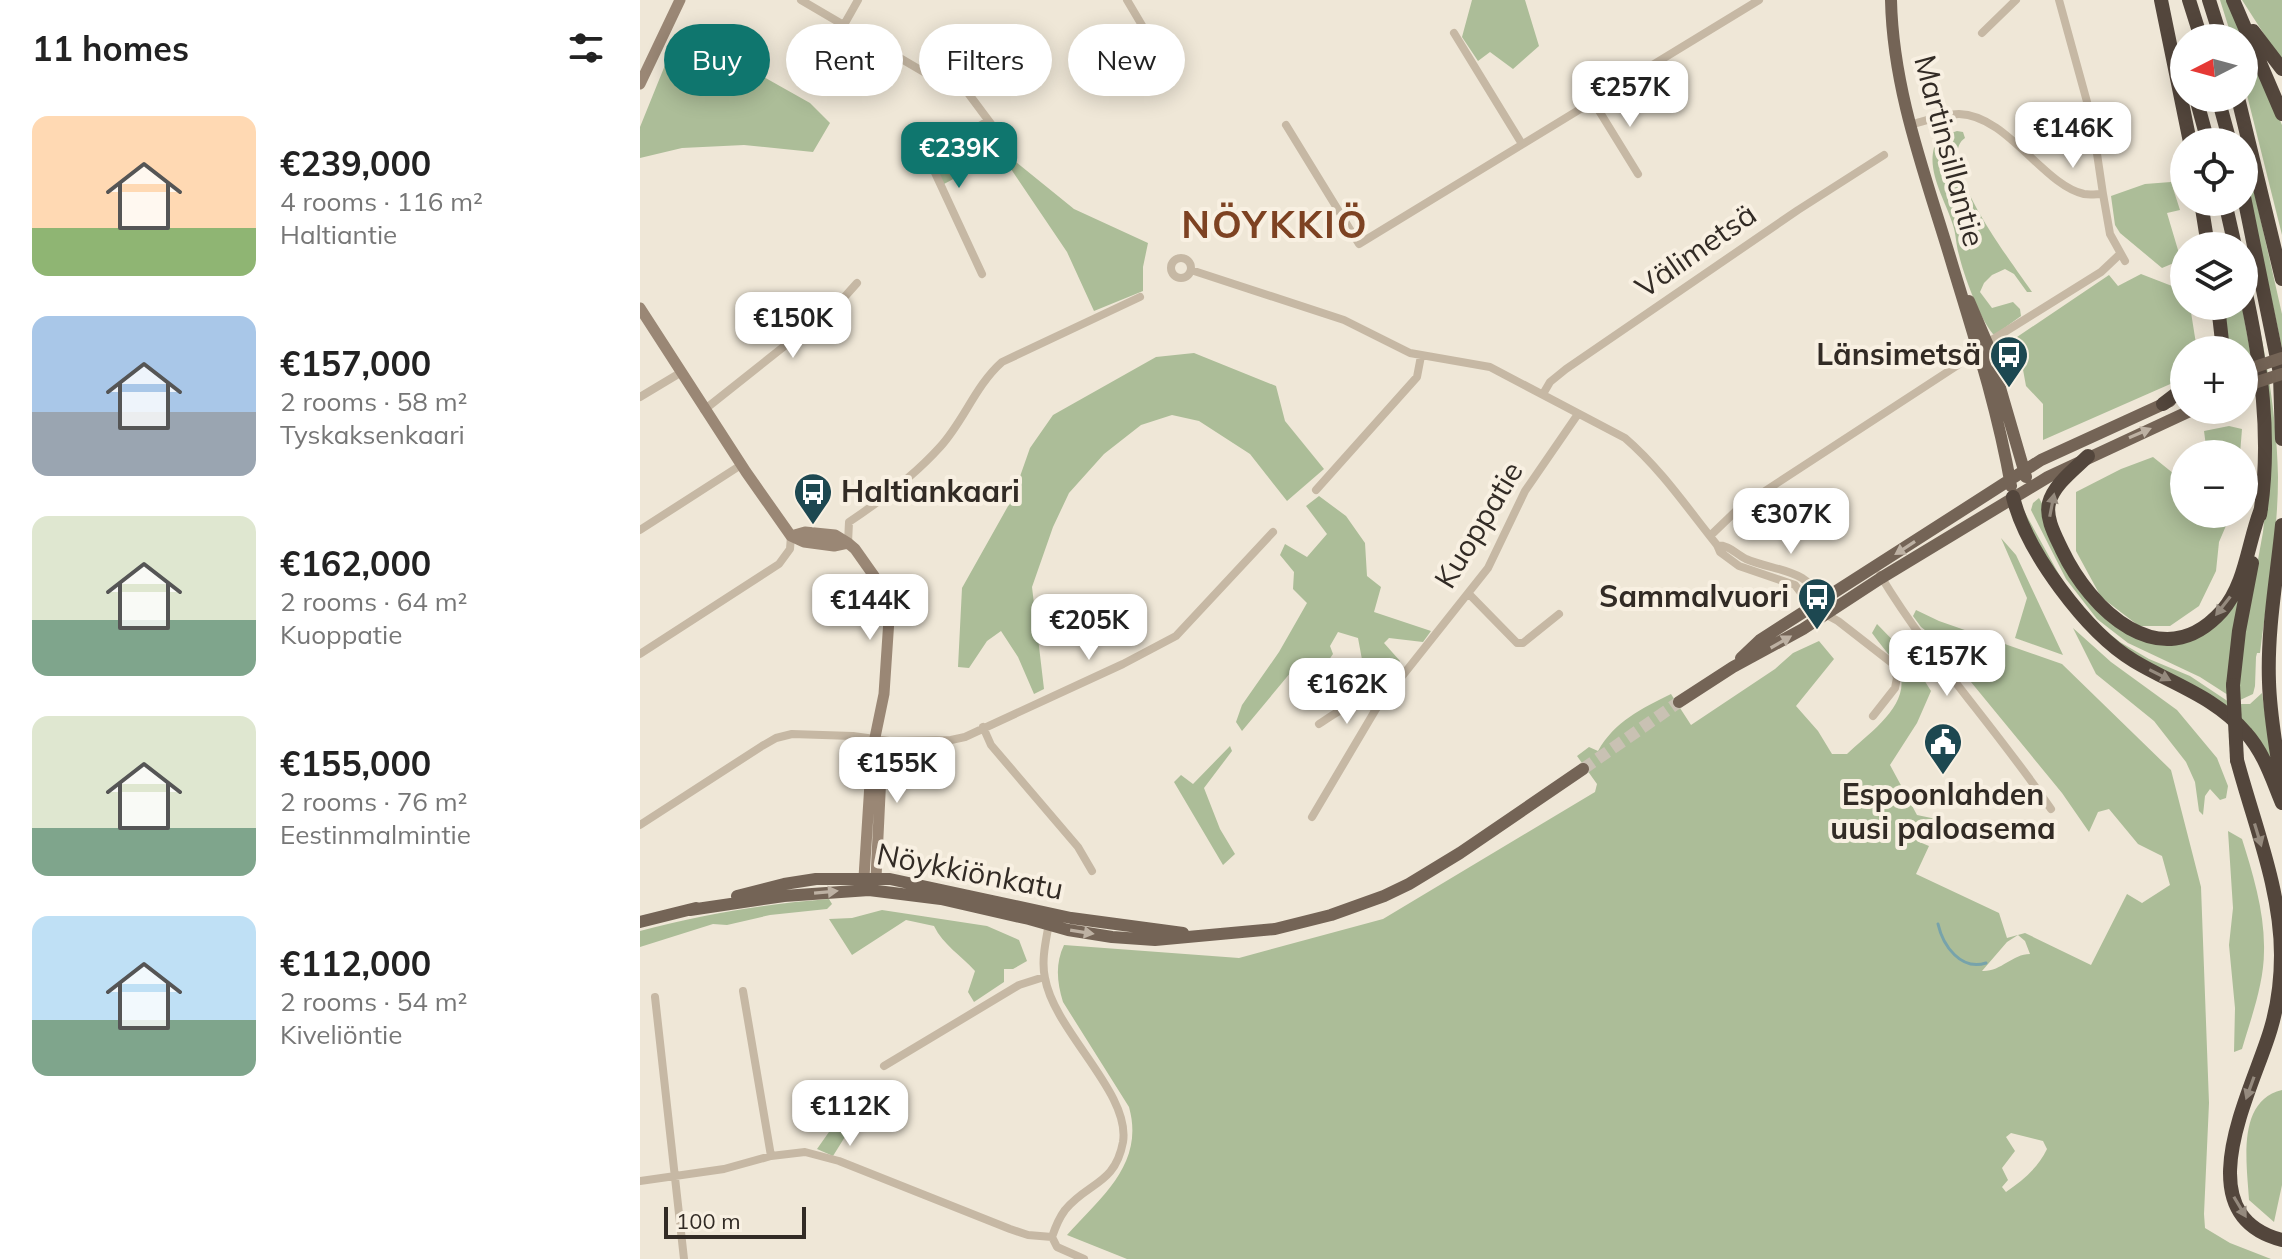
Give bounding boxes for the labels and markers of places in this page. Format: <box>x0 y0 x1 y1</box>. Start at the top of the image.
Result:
pin: €257K <box>1574 61 1686 129</box>
pin: €146K <box>2017 102 2129 170</box>
pin: €239K <box>903 122 1015 190</box>
pin: €150K <box>737 292 849 360</box>
bus stop icon: Länsimetsä <box>1988 334 2030 389</box>
place label: Länsimetsä <box>1816 335 1981 373</box>
bus stop icon: Haltiankaari <box>792 471 834 526</box>
place label: Haltiankaari <box>841 472 1020 510</box>
pin: €307K <box>1735 488 1847 556</box>
pin: €144K <box>814 574 926 642</box>
bus stop icon: Sammalvuori <box>1796 576 1838 631</box>
place label: Sammalvuori <box>1599 577 1789 615</box>
pin: €205K <box>1033 594 1145 662</box>
pin: €157K <box>1891 630 2003 698</box>
pin: €162K <box>1291 658 1403 726</box>
public building icon: Espoonlahden uusi paloasema <box>1922 721 1964 776</box>
pin: €155K <box>841 737 953 805</box>
place label: Espoonlahden uusi paloasema <box>1830 775 2056 847</box>
pin: €112K <box>794 1080 906 1148</box>

